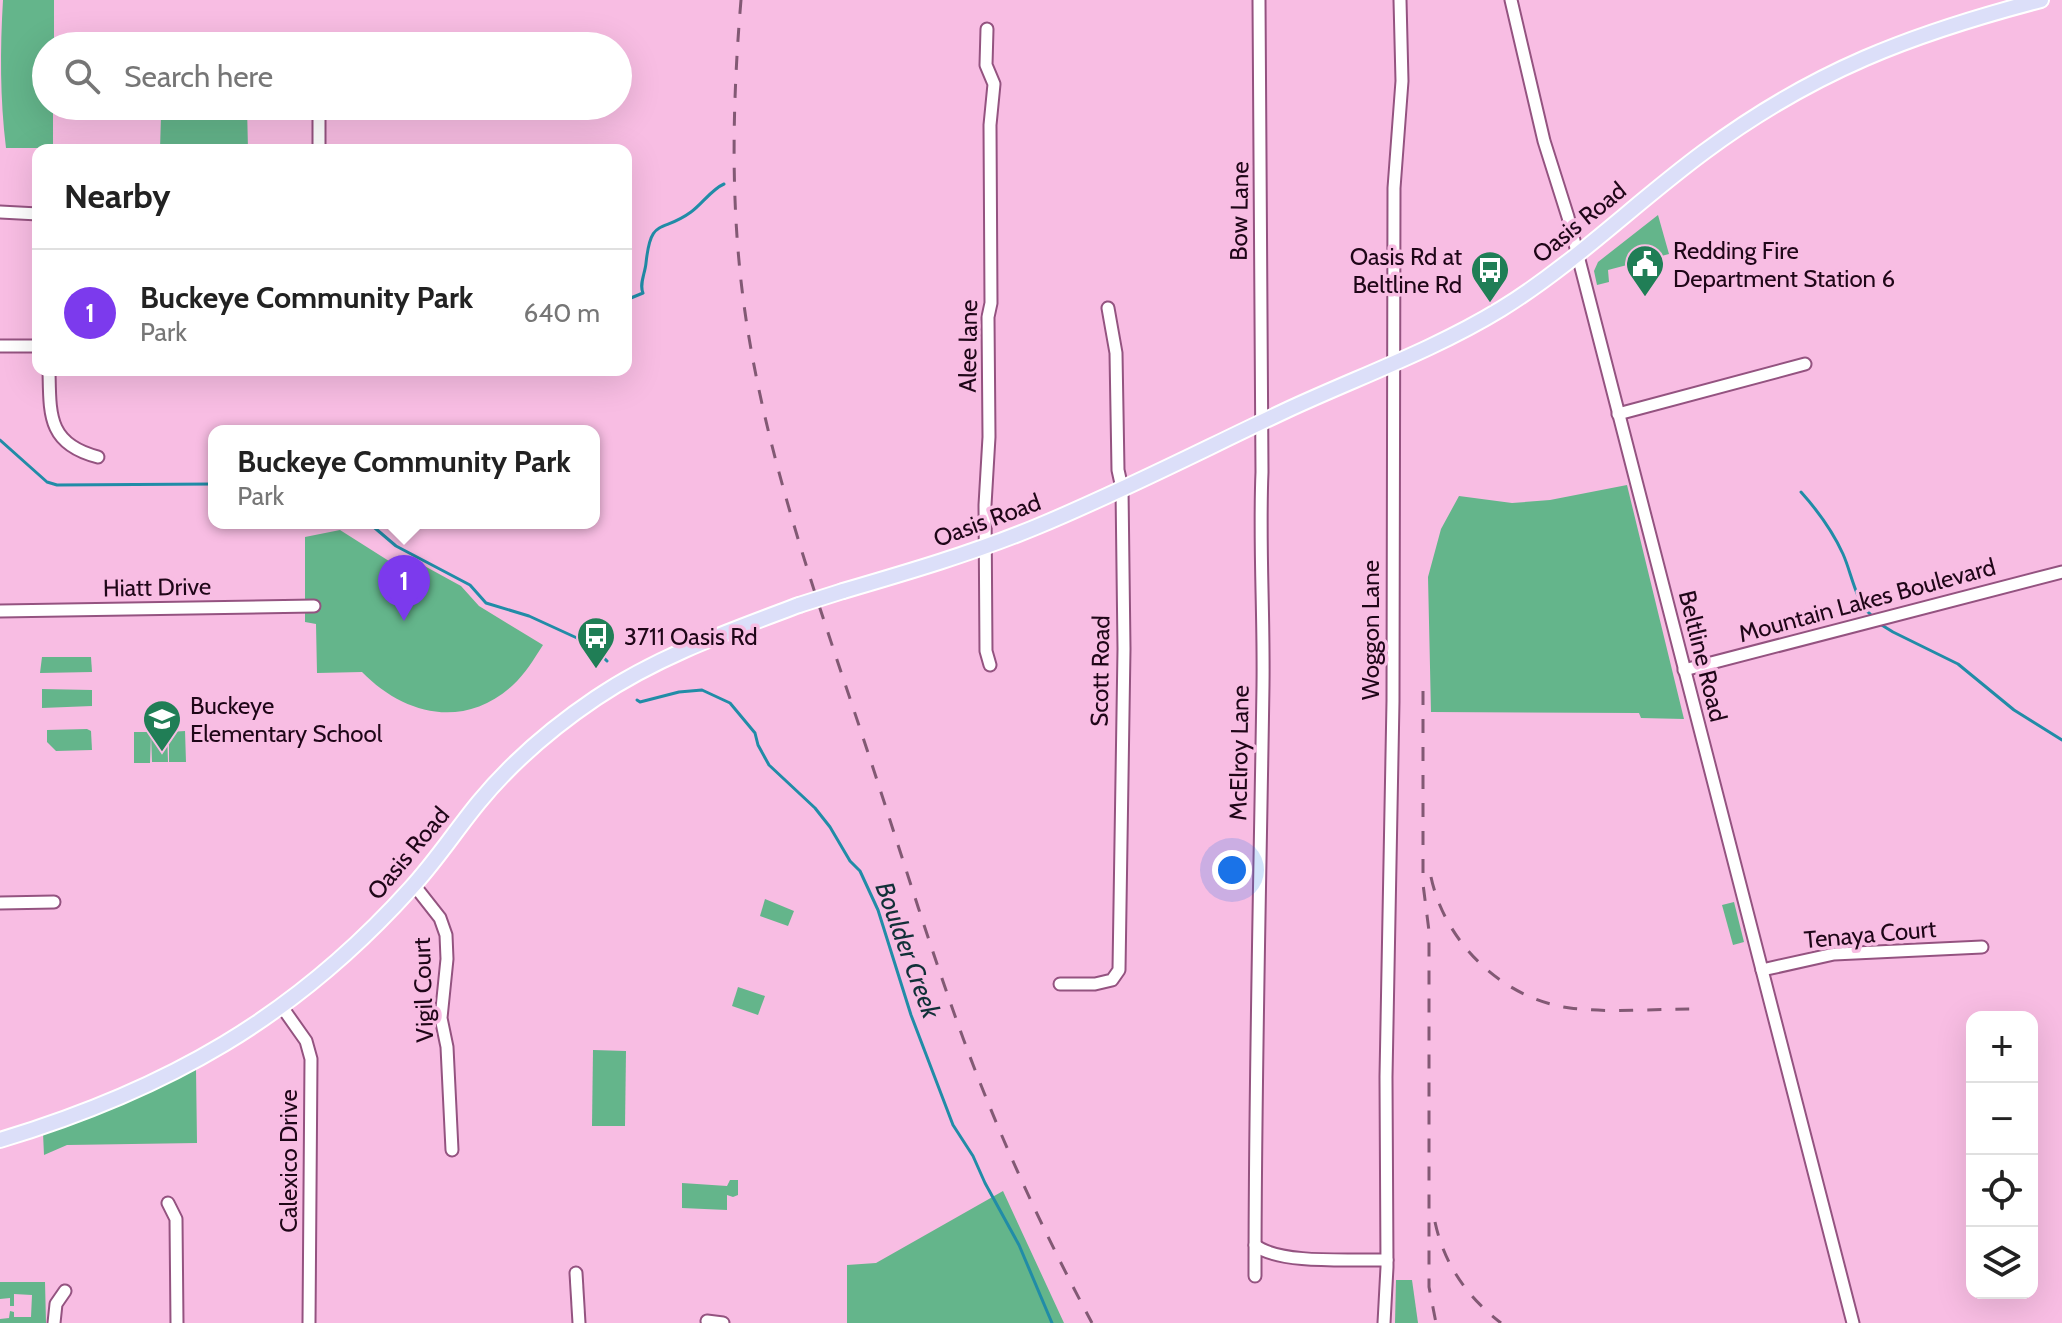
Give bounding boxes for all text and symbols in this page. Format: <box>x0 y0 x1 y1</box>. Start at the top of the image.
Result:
search box <box>32 32 632 120</box>
icon: search <box>60 54 104 98</box>
text: Search here <box>124 58 273 95</box>
street label: Bow Lane <box>1224 161 1254 261</box>
text: Nearby <box>64 175 171 217</box>
street label: Oasis Road <box>1526 175 1632 269</box>
place label: Redding Fire Department Station 6 <box>1673 236 1895 293</box>
place label: Oasis Rd at Beltline Rd <box>1350 242 1462 299</box>
public building icon: Redding Fire Department Station 6 <box>1624 243 1666 298</box>
bus stop icon: Oasis Rd at Beltline Rd <box>1469 249 1511 304</box>
text: Buckeye Community Park <box>140 279 473 316</box>
text: 1 <box>85 297 95 329</box>
text: 640 m <box>523 297 600 329</box>
street label: Alee lane <box>953 299 983 393</box>
text: Park <box>140 316 187 348</box>
popup <box>208 425 600 529</box>
text: Buckeye Community Park <box>237 443 571 480</box>
text: Park <box>237 480 284 512</box>
street label: Oasis Road <box>929 487 1045 553</box>
street label: Mountain Lakes Boulevard <box>1735 552 1999 648</box>
pin: 1 <box>378 555 430 621</box>
street label: Woggon Lane <box>1356 560 1385 700</box>
street label: Hiatt Drive <box>102 572 212 602</box>
street label: Beltline Road <box>1673 587 1733 725</box>
bus stop icon: 3711 Oasis Rd <box>575 615 617 670</box>
street label: Scott Road <box>1085 615 1115 727</box>
place label: 3711 Oasis Rd <box>624 622 758 651</box>
street label: McElroy Lane <box>1223 685 1255 821</box>
place label: Buckeye Elementary School <box>190 691 383 748</box>
school or university icon: Buckeye Elementary School <box>141 698 183 753</box>
street label: Oasis Road <box>361 801 455 905</box>
your location <box>1212 850 1252 890</box>
water label: Boulder Creek <box>869 877 948 1023</box>
street label: Tenaya Court <box>1803 914 1937 954</box>
street label: Vigil Court <box>407 937 439 1043</box>
map controls <box>1966 1011 2038 1299</box>
button: + <box>1966 1011 2038 1083</box>
button: − <box>1966 1083 2038 1155</box>
street label: Calexico Drive <box>274 1089 303 1233</box>
button: locate <box>1966 1155 2038 1227</box>
button: layers <box>1966 1227 2038 1299</box>

